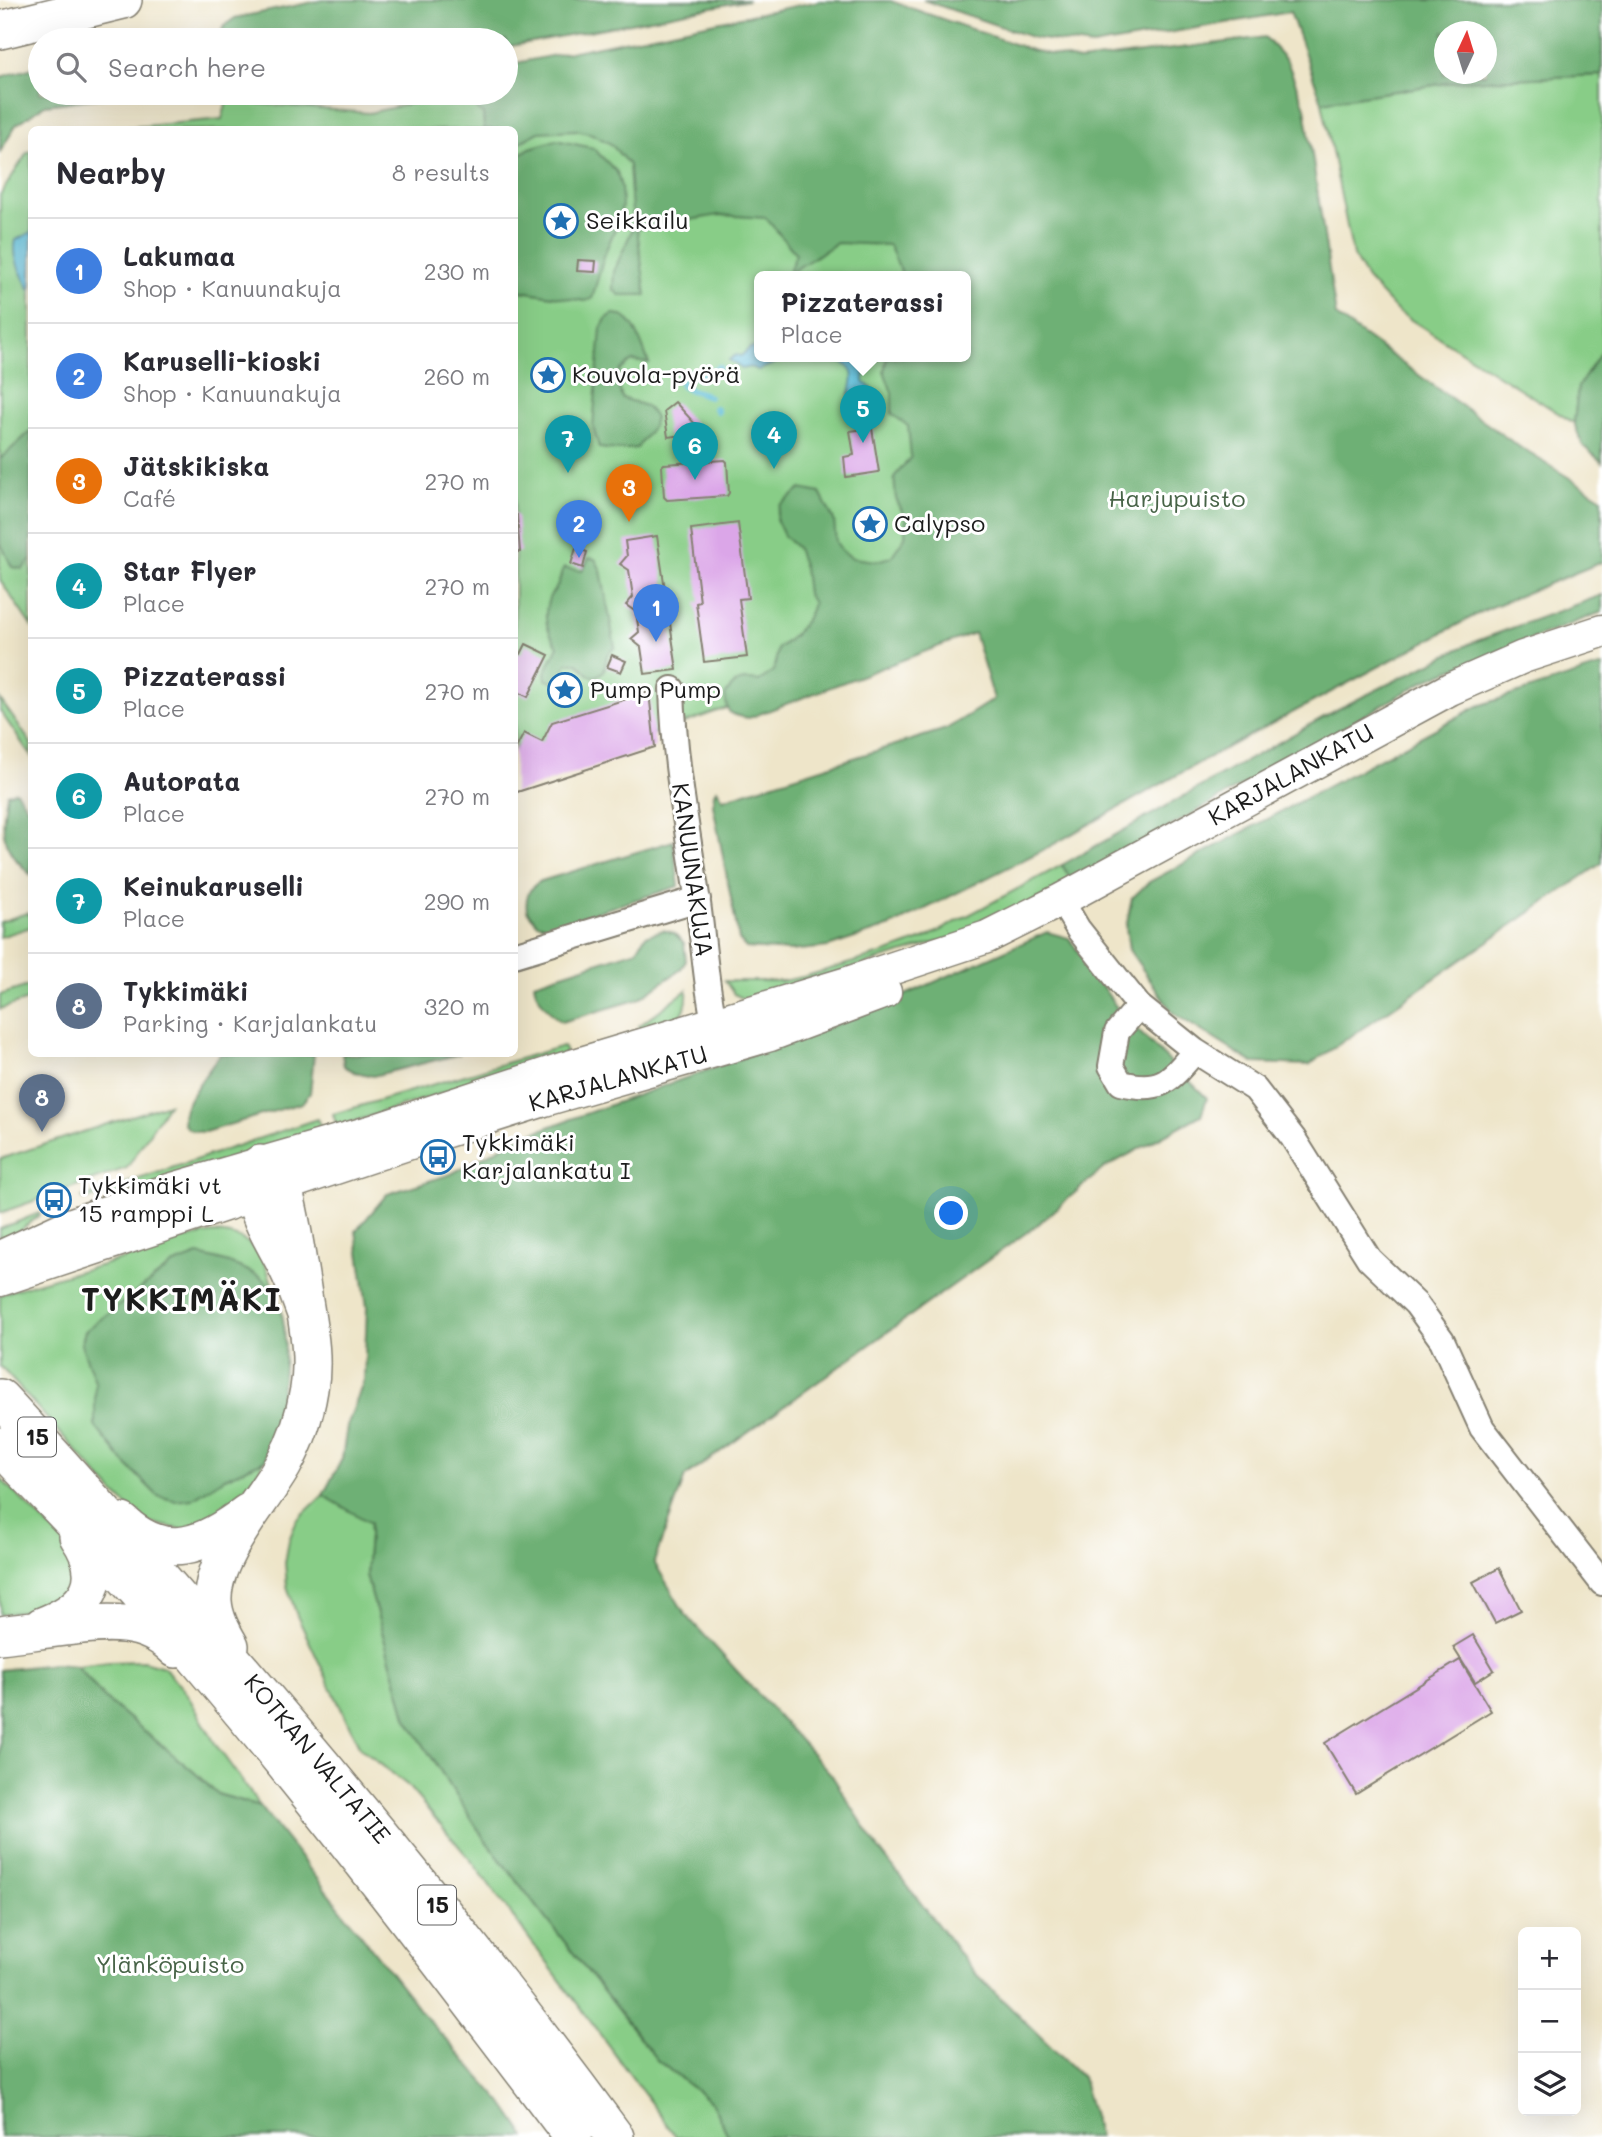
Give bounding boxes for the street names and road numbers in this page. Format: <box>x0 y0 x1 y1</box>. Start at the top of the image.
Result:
street label: KARJALANKATU <box>1202 716 1378 832</box>
street label: KANUUNAKUJA <box>666 781 721 959</box>
street label: KARJALANKATU <box>525 1037 710 1118</box>
road number: 15 <box>18 1418 56 1456</box>
street label: KOTKAN VALTATIE <box>238 1667 398 1849</box>
road number: 15 <box>418 1886 456 1924</box>

